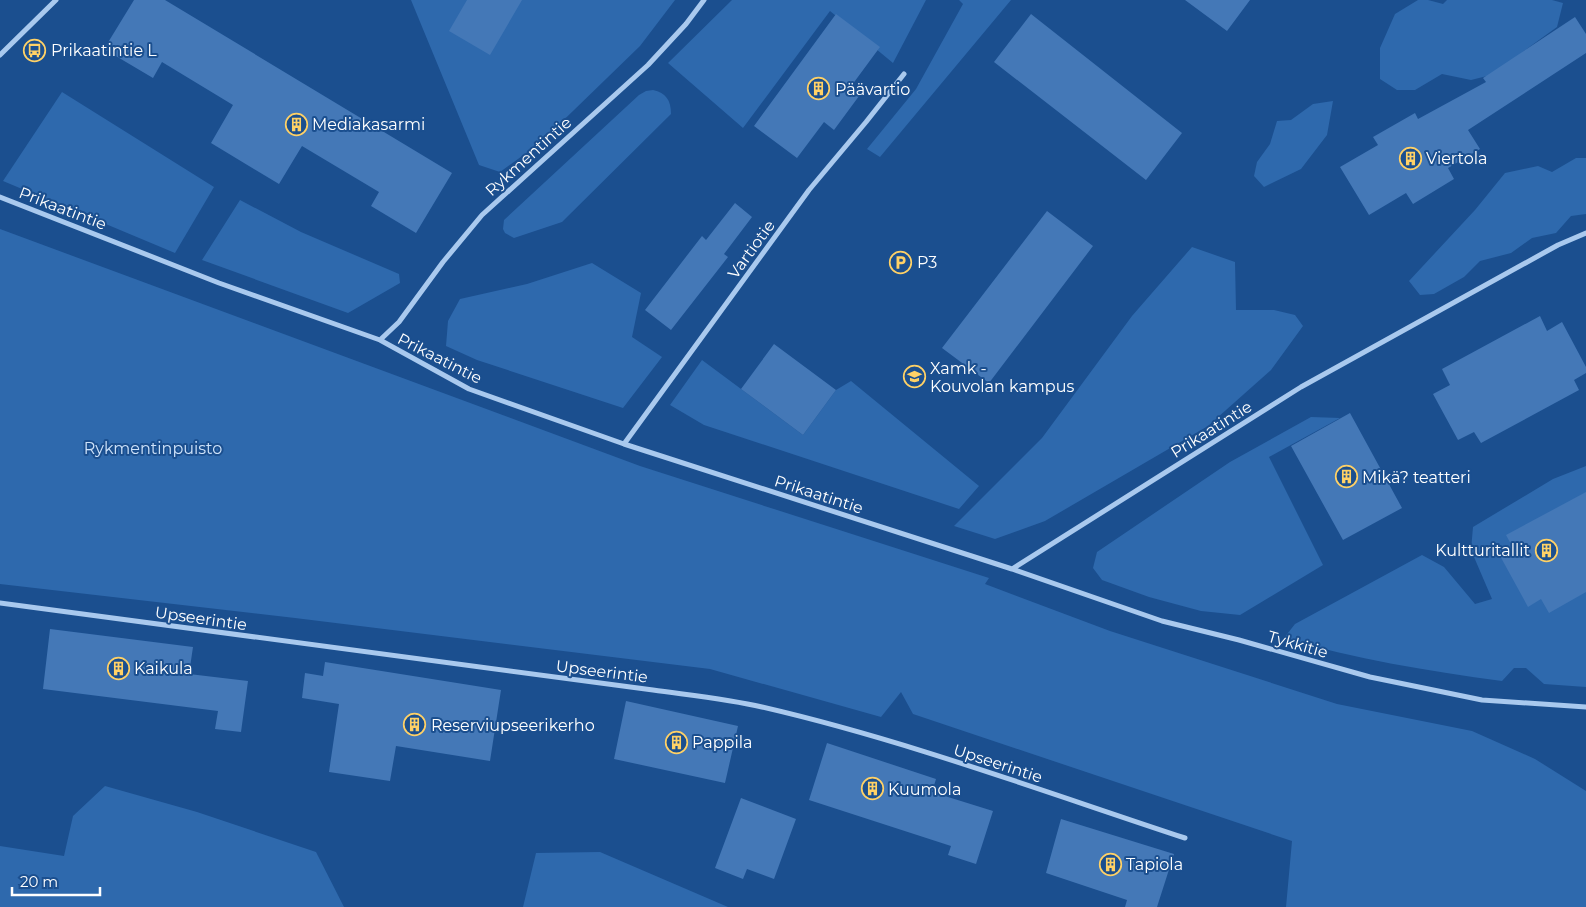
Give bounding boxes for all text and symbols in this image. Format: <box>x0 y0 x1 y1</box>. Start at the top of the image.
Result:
bus stop icon: Prikaatintie L <box>23 38 47 62</box>
place label: Prikaatintie L <box>51 41 157 60</box>
building icon: Päävartio <box>807 77 831 101</box>
place label: Päävartio <box>835 80 910 99</box>
building icon: Mediakasarmi <box>284 112 308 136</box>
street label: Rykmentintie <box>481 113 575 200</box>
place label: Mediakasarmi <box>312 115 425 134</box>
building icon: Viertola <box>1398 146 1422 170</box>
place label: Viertola <box>1426 149 1487 168</box>
street label: Prikaatintie <box>16 183 109 234</box>
street label: Vartiotie <box>724 216 779 282</box>
parking icon: P3 <box>889 250 913 274</box>
place label: P3 <box>917 253 937 272</box>
street label: Prikaatintie <box>394 329 485 388</box>
place label: Xamk - Kouvolan kampus <box>930 359 1074 396</box>
school or university icon: Xamk - Kouvolan kampus <box>902 365 926 389</box>
street label: Prikaatintie <box>1167 397 1255 462</box>
park label: Rykmentinpuisto <box>84 439 222 458</box>
building icon: Mikä? teatteri <box>1334 465 1358 489</box>
place label: Mikä? teatteri <box>1362 468 1471 487</box>
street label: Prikaatintie <box>772 471 866 518</box>
building icon: Kultturitallit <box>1534 538 1558 562</box>
place label: Kultturitallit <box>1435 541 1531 560</box>
street label: Upseerintie <box>154 603 248 634</box>
street label: Tykkitie <box>1266 627 1330 662</box>
building icon: Kaikula <box>106 656 130 680</box>
street label: Upseerintie <box>555 656 649 687</box>
place label: Kaikula <box>134 659 193 678</box>
building icon: Reserviupseerikerho <box>403 713 427 737</box>
place label: Reserviupseerikerho <box>431 716 595 735</box>
building icon: Pappila <box>664 730 688 754</box>
place label: Pappila <box>692 733 752 752</box>
street label: Upseerintie <box>951 740 1045 787</box>
building icon: Kuumola <box>860 777 884 801</box>
place label: Kuumola <box>888 780 961 799</box>
building icon: Tapiola <box>1098 852 1122 876</box>
place label: Tapiola <box>1126 855 1183 874</box>
scale bar <box>12 864 100 896</box>
text: 20 m <box>20 872 58 891</box>

